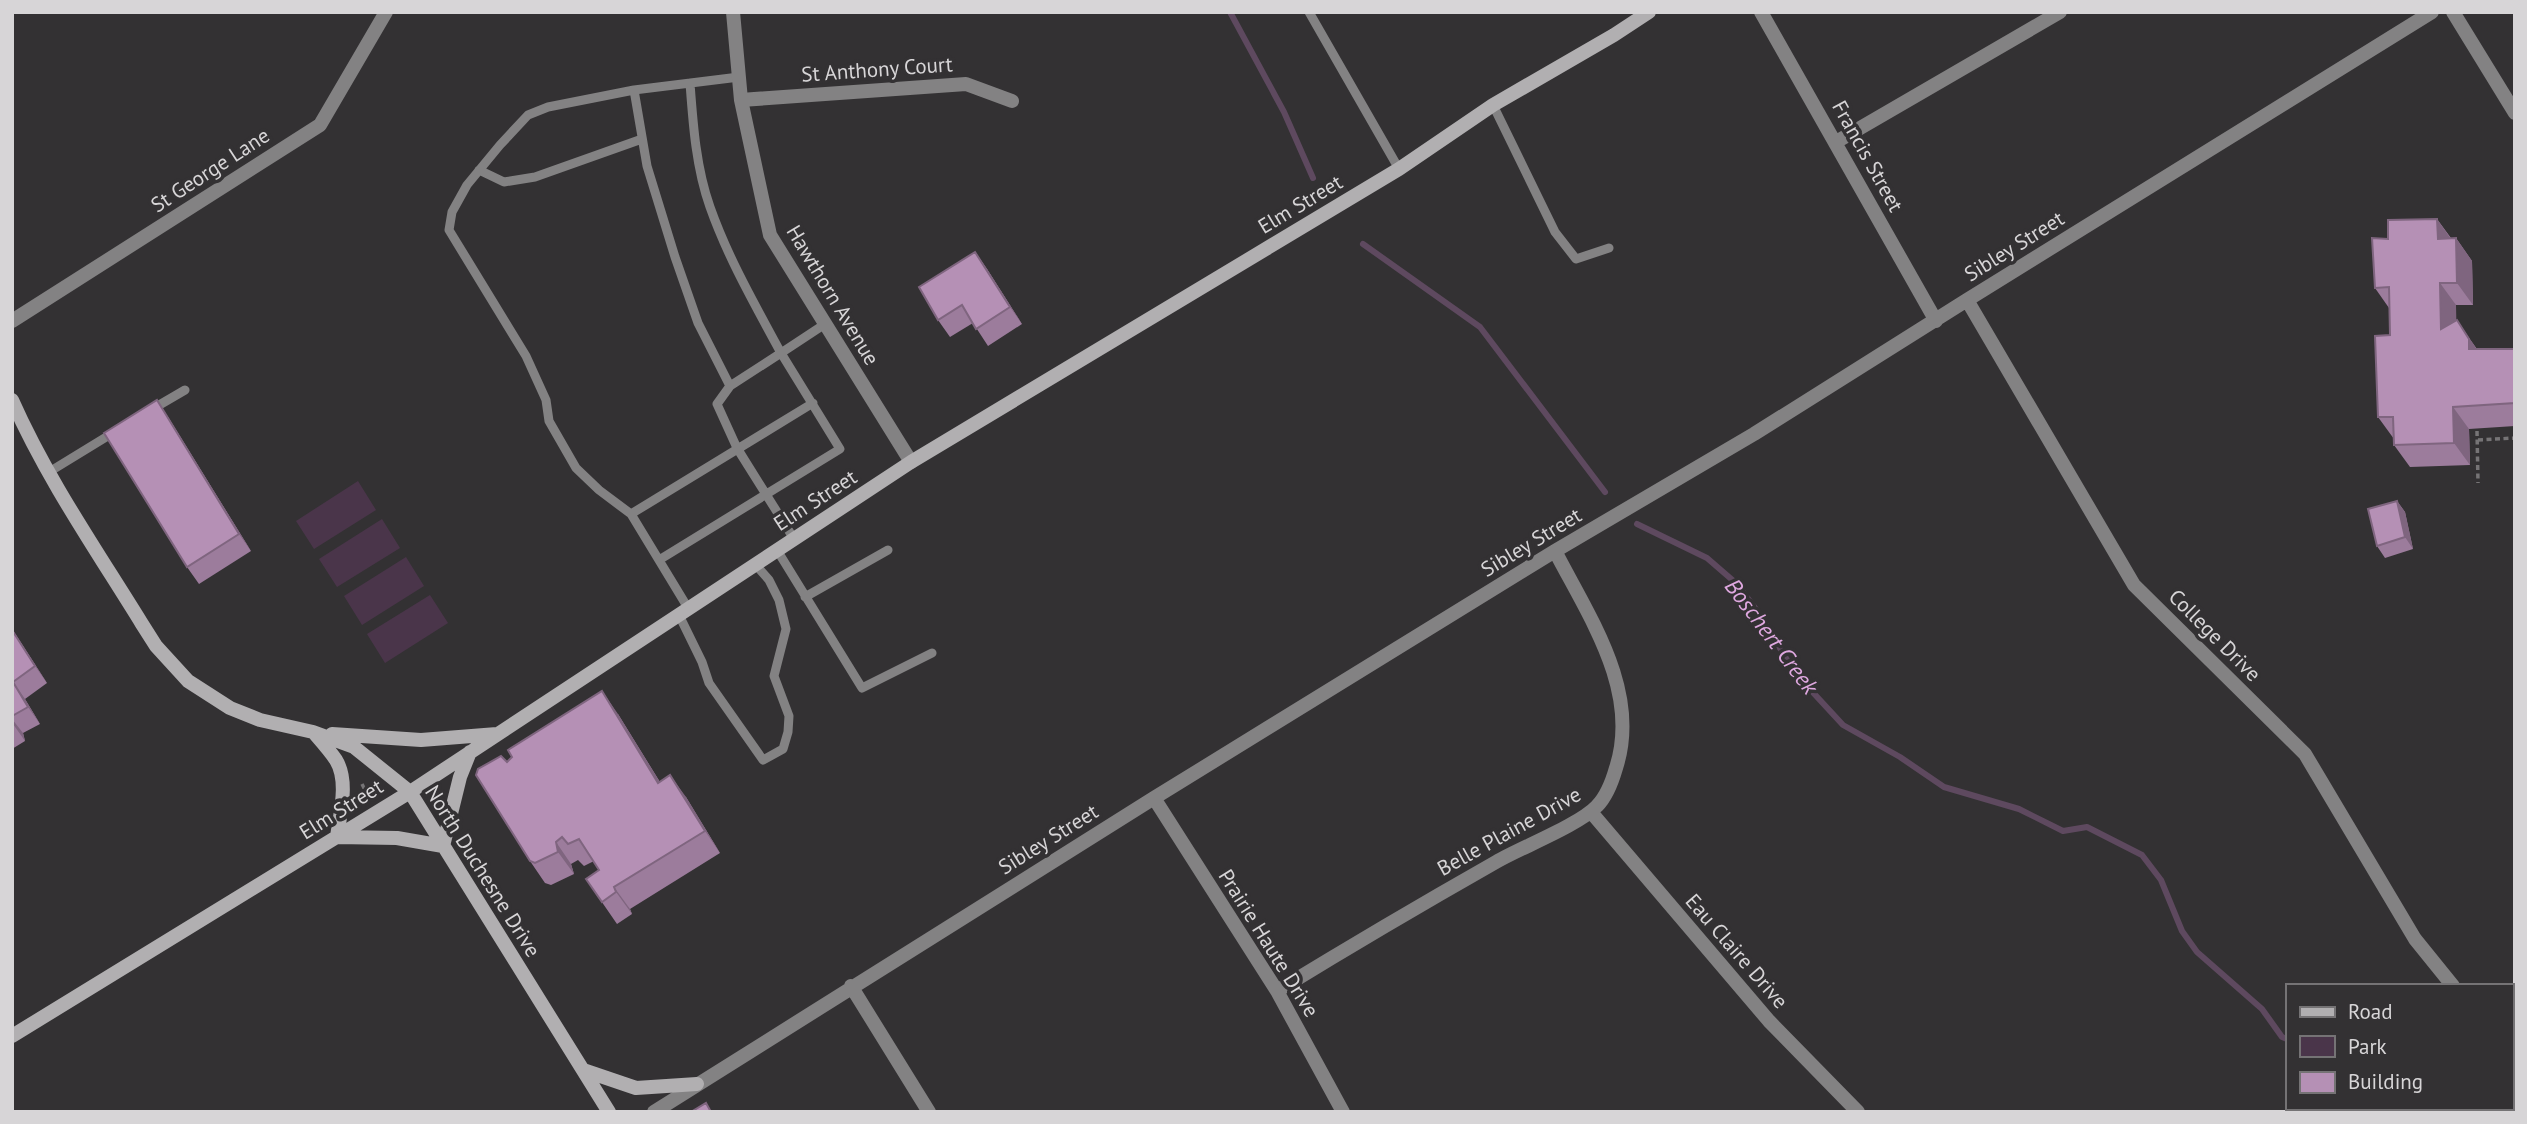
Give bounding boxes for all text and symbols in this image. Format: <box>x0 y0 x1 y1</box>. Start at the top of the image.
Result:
street label: St Anthony Court <box>800 50 954 88</box>
street label: Francis Street <box>1826 96 1910 216</box>
street label: St George Lane <box>146 122 274 218</box>
street label: Elm Street <box>1253 168 1347 240</box>
street label: Sibley Street <box>1959 205 2069 287</box>
street label: Hawthorn Avenue <box>780 220 886 370</box>
street label: Elm Street <box>768 463 862 537</box>
street label: Sibley Street <box>1476 501 1586 583</box>
water label: Boschert Creek <box>1719 572 1826 701</box>
street label: College Drive <box>2163 583 2267 687</box>
street label: Elm Street <box>294 773 388 845</box>
street label: North Duchesne Drive <box>419 780 547 962</box>
street label: Belle Plaine Drive <box>1432 780 1586 882</box>
street label: Sibley Street <box>993 798 1103 880</box>
street label: Prairie Haute Drive <box>1213 864 1325 1022</box>
street label: Eau Claire Drive <box>1680 888 1794 1014</box>
legend <box>2286 984 2513 1110</box>
text: Road <box>2348 998 2392 1025</box>
text: Park <box>2348 1033 2387 1060</box>
text: Building <box>2348 1068 2423 1095</box>

